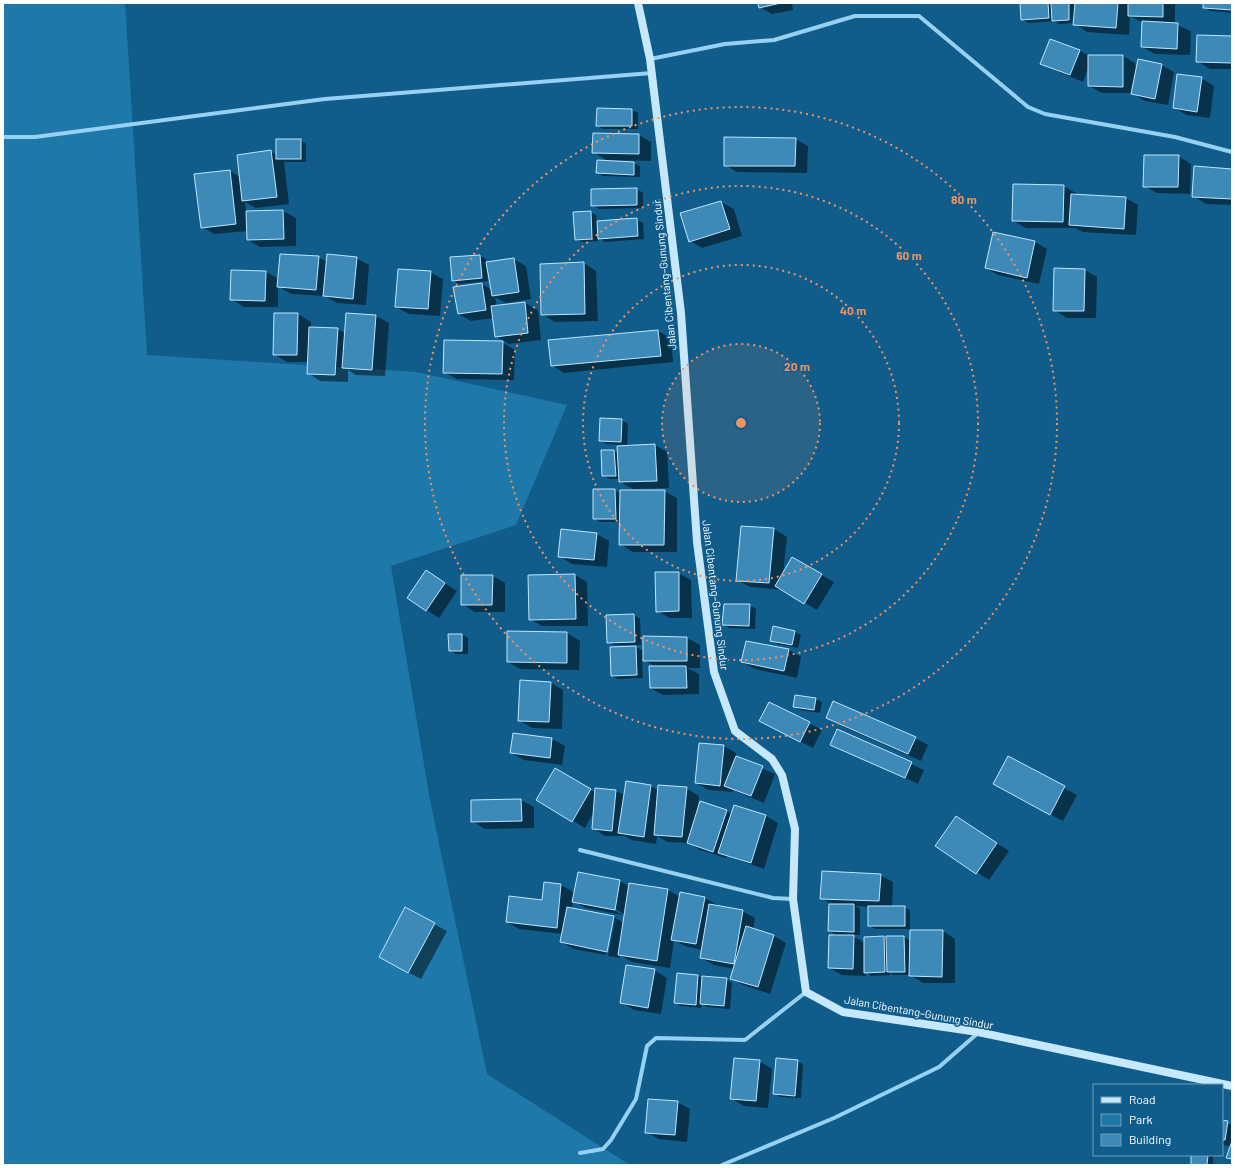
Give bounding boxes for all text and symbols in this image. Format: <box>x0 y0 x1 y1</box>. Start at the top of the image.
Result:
text: 80 m <box>951 192 977 206</box>
street label: Jalan Cibentang–Gunung Sindur <box>650 199 678 351</box>
text: 60 m <box>896 248 922 262</box>
text: 40 m <box>840 303 866 317</box>
text: 20 m <box>784 359 810 373</box>
centre of rings <box>734 416 748 430</box>
street label: Jalan Cibentang–Gunung Sindur <box>700 519 732 671</box>
street label: Jalan Cibentang–Gunung Sindur <box>843 992 995 1032</box>
legend <box>1093 1084 1223 1156</box>
text: Road <box>1129 1092 1156 1106</box>
text: Park <box>1129 1112 1153 1126</box>
text: Building <box>1129 1132 1171 1146</box>

